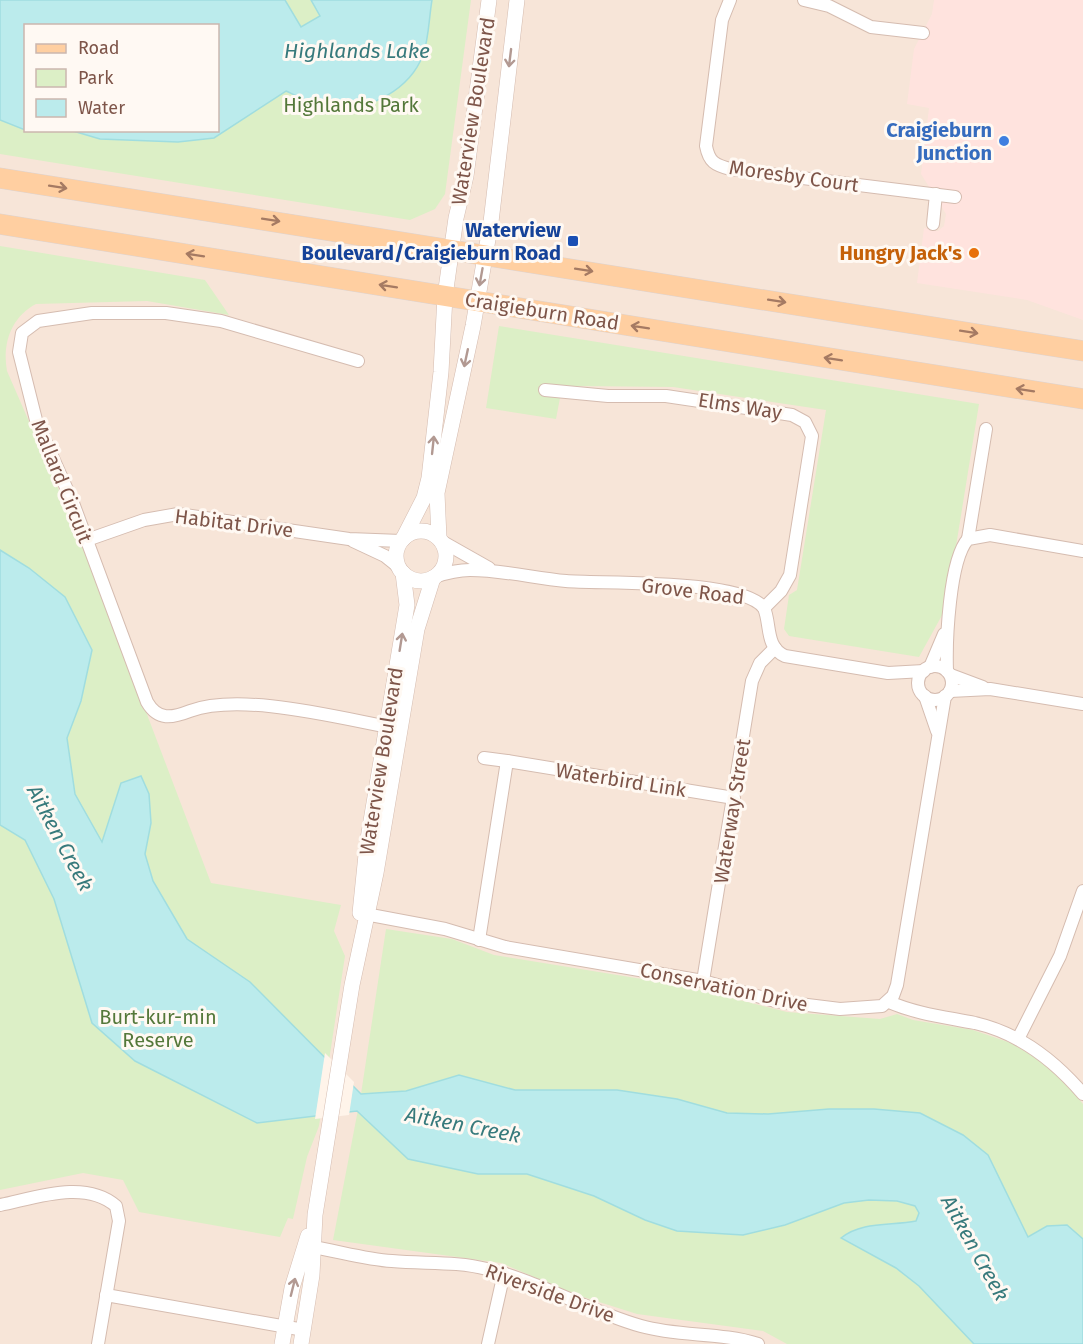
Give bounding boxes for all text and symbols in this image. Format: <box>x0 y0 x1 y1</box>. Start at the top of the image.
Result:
street label: Waterview Boulevard <box>446 15 500 207</box>
legend <box>24 24 219 132</box>
text: Road <box>78 37 120 59</box>
water label: Highlands Lake <box>284 38 430 64</box>
one-way arrow <box>505 48 516 68</box>
text: Park <box>78 67 114 89</box>
park label: Highlands Park <box>283 93 420 117</box>
text: Water <box>78 97 125 119</box>
place label: Craigieburn Junction <box>886 118 992 165</box>
marker: Craigieburn Junction <box>997 134 1011 148</box>
street label: Moresby Court <box>728 155 861 197</box>
one-way arrow <box>47 182 67 193</box>
one-way arrow <box>261 215 281 226</box>
place label: Waterview Boulevard/Craigieburn Road <box>302 218 561 265</box>
marker: Waterview Boulevard/Craigieburn Road <box>566 234 580 248</box>
place label: Hungry Jack's <box>839 241 962 265</box>
marker: Hungry Jack's <box>967 246 981 260</box>
one-way arrow <box>186 249 206 260</box>
one-way arrow <box>574 265 593 276</box>
one-way arrow <box>475 267 486 287</box>
one-way arrow <box>378 280 398 291</box>
street label: Craigieburn Road <box>463 287 621 335</box>
one-way arrow <box>766 295 786 306</box>
one-way arrow <box>631 321 651 332</box>
one-way arrow <box>959 327 978 338</box>
one-way arrow <box>460 348 471 367</box>
one-way arrow <box>823 353 843 364</box>
one-way arrow <box>1016 384 1036 395</box>
street label: Elms Way <box>696 388 784 424</box>
street label: Mallard Circuit <box>26 416 98 547</box>
one-way arrow <box>428 435 439 455</box>
street label: Habitat Drive <box>173 504 295 542</box>
street label: Grove Road <box>640 573 746 609</box>
one-way arrow <box>395 632 406 652</box>
street label: Waterview Boulevard <box>354 665 408 857</box>
street label: Waterway Street <box>709 736 755 885</box>
street label: Waterbird Link <box>554 758 689 802</box>
water label: Aitken Creek <box>21 779 99 896</box>
street label: Conservation Drive <box>638 957 810 1017</box>
park label: Burt-kur-min Reserve <box>99 1005 217 1052</box>
water label: Aitken Creek <box>402 1101 523 1149</box>
water label: Aitken Creek <box>935 1190 1015 1305</box>
street label: Riverside Drive <box>482 1258 618 1328</box>
one-way arrow <box>287 1277 299 1296</box>

